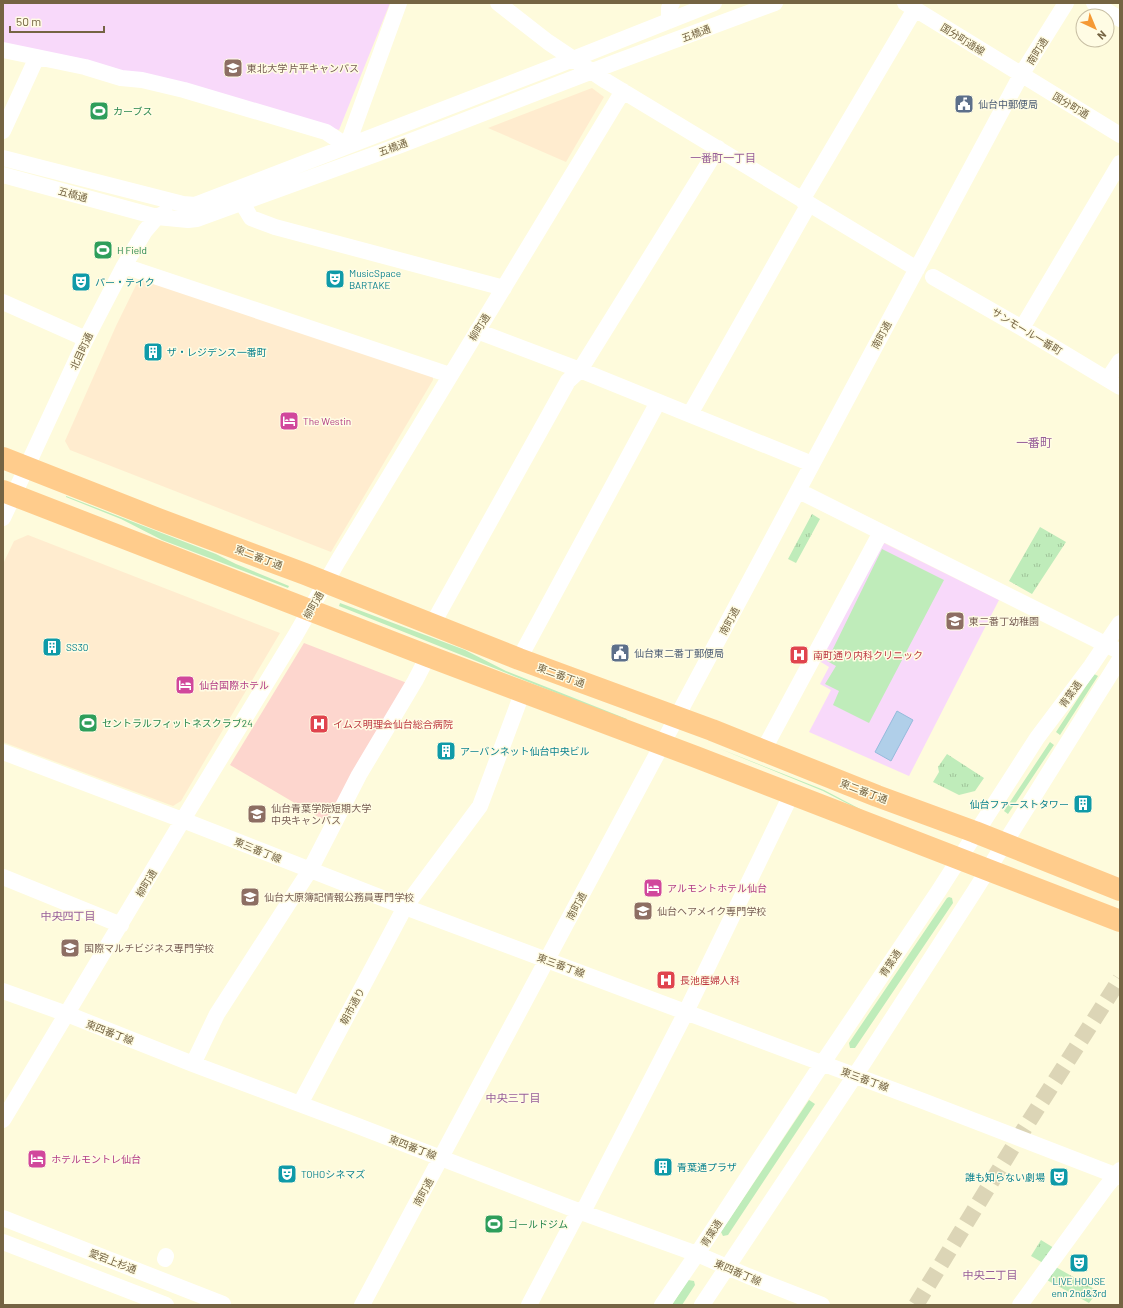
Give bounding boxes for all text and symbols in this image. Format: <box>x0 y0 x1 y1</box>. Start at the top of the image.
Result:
scale bar <box>10 8 104 34</box>
north arrow <box>1075 8 1115 48</box>
text: 50 m <box>16 14 41 28</box>
street label: 国分町通線 <box>939 21 987 57</box>
street label: 五橋通 <box>680 22 712 44</box>
text: N <box>1095 28 1109 43</box>
street label: 南町通 <box>1024 35 1050 67</box>
school or university icon: 東北大学 片平キャンパス <box>222 57 244 79</box>
place label: 東北大学 片平キャンパス <box>247 62 359 74</box>
street label: 国分町通 <box>1051 90 1091 120</box>
public building icon: 仙台中郵便局 <box>953 93 975 115</box>
place label: 仙台中郵便局 <box>978 98 1038 110</box>
sports icon: カーブス <box>88 100 110 122</box>
place label: カーブス <box>113 105 152 117</box>
street label: 五橋通 <box>377 136 409 158</box>
district label: 一番町一丁目 <box>690 151 756 164</box>
street label: 五橋通 <box>57 184 89 204</box>
sports icon: H Field <box>92 239 114 261</box>
place label: H Field <box>117 244 147 256</box>
place label: MusicSpace BARTAKE <box>349 267 401 291</box>
theatre icon: MusicSpace BARTAKE <box>324 268 346 290</box>
theatre icon: パー・テイク <box>70 271 92 293</box>
place label: パー・テイク <box>95 276 155 288</box>
street label: サンモール一番町 <box>990 305 1064 357</box>
street label: 柳町通 <box>466 311 492 343</box>
street label: 南町通 <box>869 319 893 351</box>
street label: 北目町通 <box>67 330 95 372</box>
building icon: ザ・レジデンス一番町 <box>142 341 164 363</box>
place label: ザ・レジデンス一番町 <box>167 346 267 358</box>
hotel icon: The Westin <box>278 410 300 432</box>
place label: The Westin <box>303 415 351 427</box>
district label: 一番町 <box>1016 435 1052 449</box>
street label: 東二番丁通 <box>234 542 284 572</box>
street label: 柳町通 <box>300 589 326 621</box>
street label: 南町通 <box>717 605 741 637</box>
school or university icon: 東二番丁幼稚園 <box>944 610 966 632</box>
place label: 東二番丁幼稚園 <box>969 615 1039 627</box>
building icon: SS30 <box>41 636 63 658</box>
place label: SS30 <box>66 641 88 653</box>
public building icon: 仙台東二番丁郵便局 <box>609 642 631 664</box>
hospital icon: 南町通り内科クリニック <box>788 644 810 666</box>
place label: 仙台東二番丁郵便局 <box>634 647 724 659</box>
place label: 南町通り内科クリニック <box>813 649 923 661</box>
street label: 東二番丁通 <box>535 661 587 689</box>
hotel icon: 仙台国際ホテル <box>174 674 196 696</box>
street label: 青葉通 <box>1056 678 1084 710</box>
place label: 仙台国際ホテル <box>199 679 269 691</box>
sports icon: セントラルフィットネスクラブ24 <box>77 712 99 734</box>
hospital icon: イムス明理会仙台総合病院 <box>308 713 330 735</box>
place label: セントラルフィットネスクラブ24 <box>102 717 253 729</box>
place label: イムス明理会仙台総合病院 <box>333 718 453 730</box>
building icon: アーバンネット仙台中央ビル <box>435 740 457 762</box>
place label: アーバンネット仙台中央ビル <box>460 745 590 757</box>
street label: 東二番丁通 <box>839 776 889 806</box>
building icon: 仙台ファーストタワー <box>1072 793 1094 815</box>
place label: 仙台ファーストタワー <box>970 798 1069 810</box>
place label: 仙台青葉学院短期大学 中央キャンパス <box>271 802 371 826</box>
school or university icon: 仙台青葉学院短期大学 中央キャンパス <box>246 803 268 825</box>
street label: 東三番丁線 <box>233 835 283 865</box>
street label: 柳町通 <box>133 867 159 899</box>
hotel icon: アルモントホテル仙台 <box>642 877 664 899</box>
place label: アルモントホテル仙台 <box>667 882 767 894</box>
school or university icon: 仙台大原簿記情報公務員専門学校 <box>239 886 261 908</box>
street label: 南町通 <box>564 890 588 922</box>
place label: 仙台大原簿記情報公務員専門学校 <box>264 891 414 903</box>
school or university icon: 仙台ヘアメイク専門学校 <box>632 900 654 922</box>
place label: 仙台ヘアメイク専門学校 <box>657 905 766 917</box>
district label: 中央四丁目 <box>41 909 96 922</box>
school or university icon: 国際マルチビジネス専門学校 <box>59 937 81 959</box>
place label: 国際マルチビジネス専門学校 <box>84 942 214 954</box>
street label: 青葉通 <box>877 947 903 979</box>
street label: 東三番丁線 <box>535 951 587 979</box>
hospital icon: 長池産婦人科 <box>655 969 677 991</box>
place label: 長池産婦人科 <box>680 974 740 986</box>
street label: 朝市通り <box>337 986 367 1026</box>
street label: 東四番丁線 <box>85 1017 135 1047</box>
street label: 東三番丁線 <box>839 1065 891 1093</box>
district label: 中央三丁目 <box>486 1091 541 1104</box>
street label: 東四番丁線 <box>388 1132 438 1162</box>
hotel icon: ホテルモントレ仙台 <box>26 1148 48 1170</box>
place label: ホテルモントレ仙台 <box>51 1153 141 1165</box>
building icon: 青葉通プラザ <box>652 1156 674 1178</box>
place label: 青葉通プラザ <box>677 1161 737 1173</box>
theatre icon: TOHOシネマズ <box>276 1163 298 1185</box>
theatre icon: 誰も知らない劇場 <box>1048 1166 1070 1188</box>
place label: TOHOシネマズ <box>301 1168 365 1180</box>
place label: 誰も知らない劇場 <box>965 1171 1045 1183</box>
street label: 南町通 <box>411 1176 435 1208</box>
sports icon: ゴールドジム <box>483 1213 505 1235</box>
street label: 青葉通 <box>698 1217 724 1249</box>
place label: ゴールドジム <box>508 1218 568 1230</box>
street label: 愛宕上杉通 <box>88 1246 138 1276</box>
theatre icon: LIVE HOUSE enn 2nd&3rd <box>1068 1252 1090 1274</box>
street label: 東四番丁線 <box>713 1257 763 1287</box>
district label: 中央二丁目 <box>963 1268 1018 1281</box>
place label: LIVE HOUSE enn 2nd&3rd <box>1051 1275 1107 1299</box>

